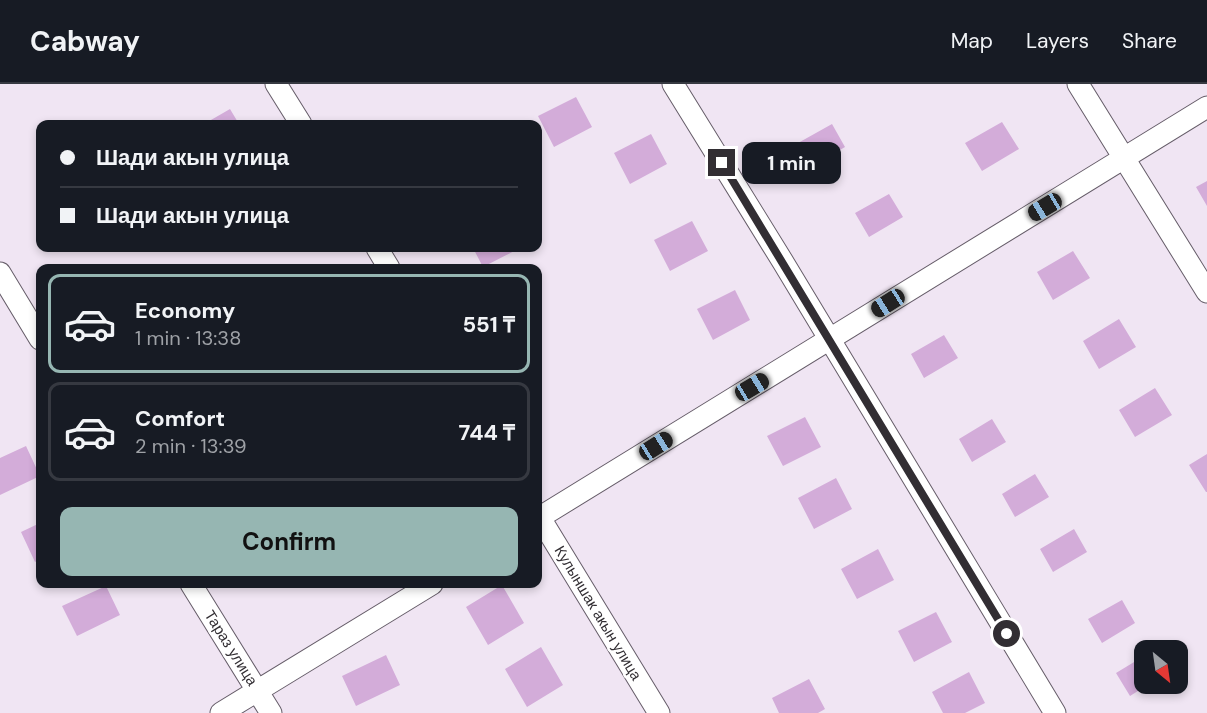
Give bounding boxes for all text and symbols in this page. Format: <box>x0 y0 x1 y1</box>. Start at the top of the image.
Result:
text: Cabway <box>30 23 140 60</box>
text: Map <box>951 27 993 55</box>
text: Layers <box>1026 27 1089 55</box>
text: Share <box>1122 27 1177 55</box>
callout: 1 min <box>743 142 842 184</box>
text: Шади акын улица <box>96 143 289 172</box>
route end <box>708 149 735 176</box>
text: 1 min <box>767 150 816 176</box>
car <box>1025 190 1065 224</box>
text: Шади акын улица <box>96 201 289 230</box>
car <box>868 286 908 320</box>
text: Economy <box>135 296 235 325</box>
icon: car <box>63 297 117 351</box>
text: 551 ₸ <box>462 310 515 339</box>
text: 1 min · 13:38 <box>135 325 241 351</box>
car <box>732 370 772 404</box>
text: Comfort <box>135 404 225 433</box>
icon: car <box>63 405 117 459</box>
text: 744 ₸ <box>459 418 515 447</box>
car <box>636 429 676 463</box>
text: 2 min · 13:39 <box>135 433 246 459</box>
button: Confirm <box>60 507 518 576</box>
street label: Кулыншак акын улица <box>550 542 647 685</box>
street label: Тараз улица <box>200 606 262 690</box>
route start <box>993 620 1020 647</box>
north arrow <box>1134 640 1188 694</box>
map controls <box>1134 640 1188 694</box>

